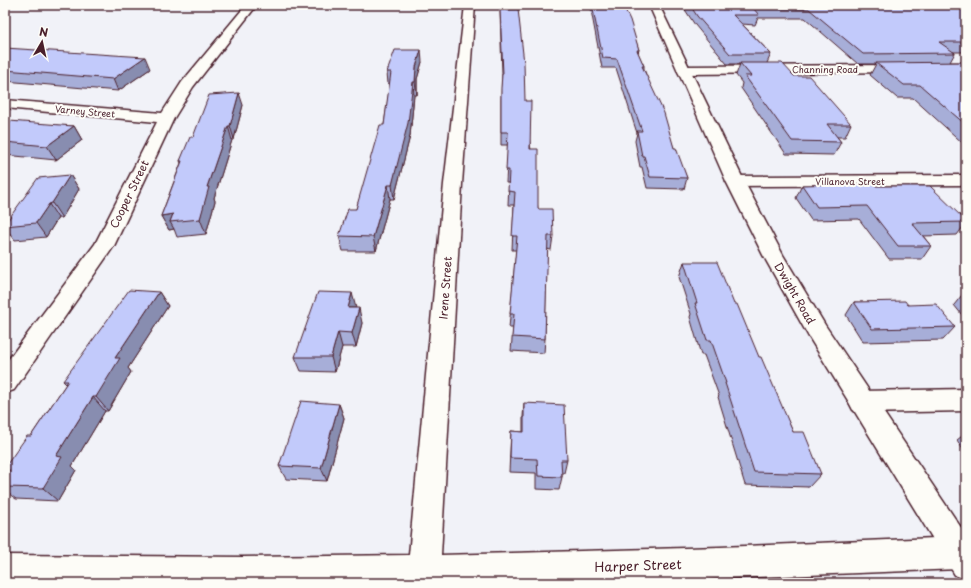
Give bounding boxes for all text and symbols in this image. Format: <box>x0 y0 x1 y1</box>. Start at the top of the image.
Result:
north arrow <box>22 22 62 62</box>
text: N <box>38 23 50 41</box>
street label: Channing Road <box>792 62 858 76</box>
street label: Varney Street <box>54 101 116 121</box>
street label: Cooper Street <box>105 156 153 231</box>
street label: Villanova Street <box>815 174 885 188</box>
street label: Irene Street <box>434 255 456 320</box>
street label: Dwight Road <box>770 259 820 328</box>
street label: Harper Street <box>594 554 682 576</box>

